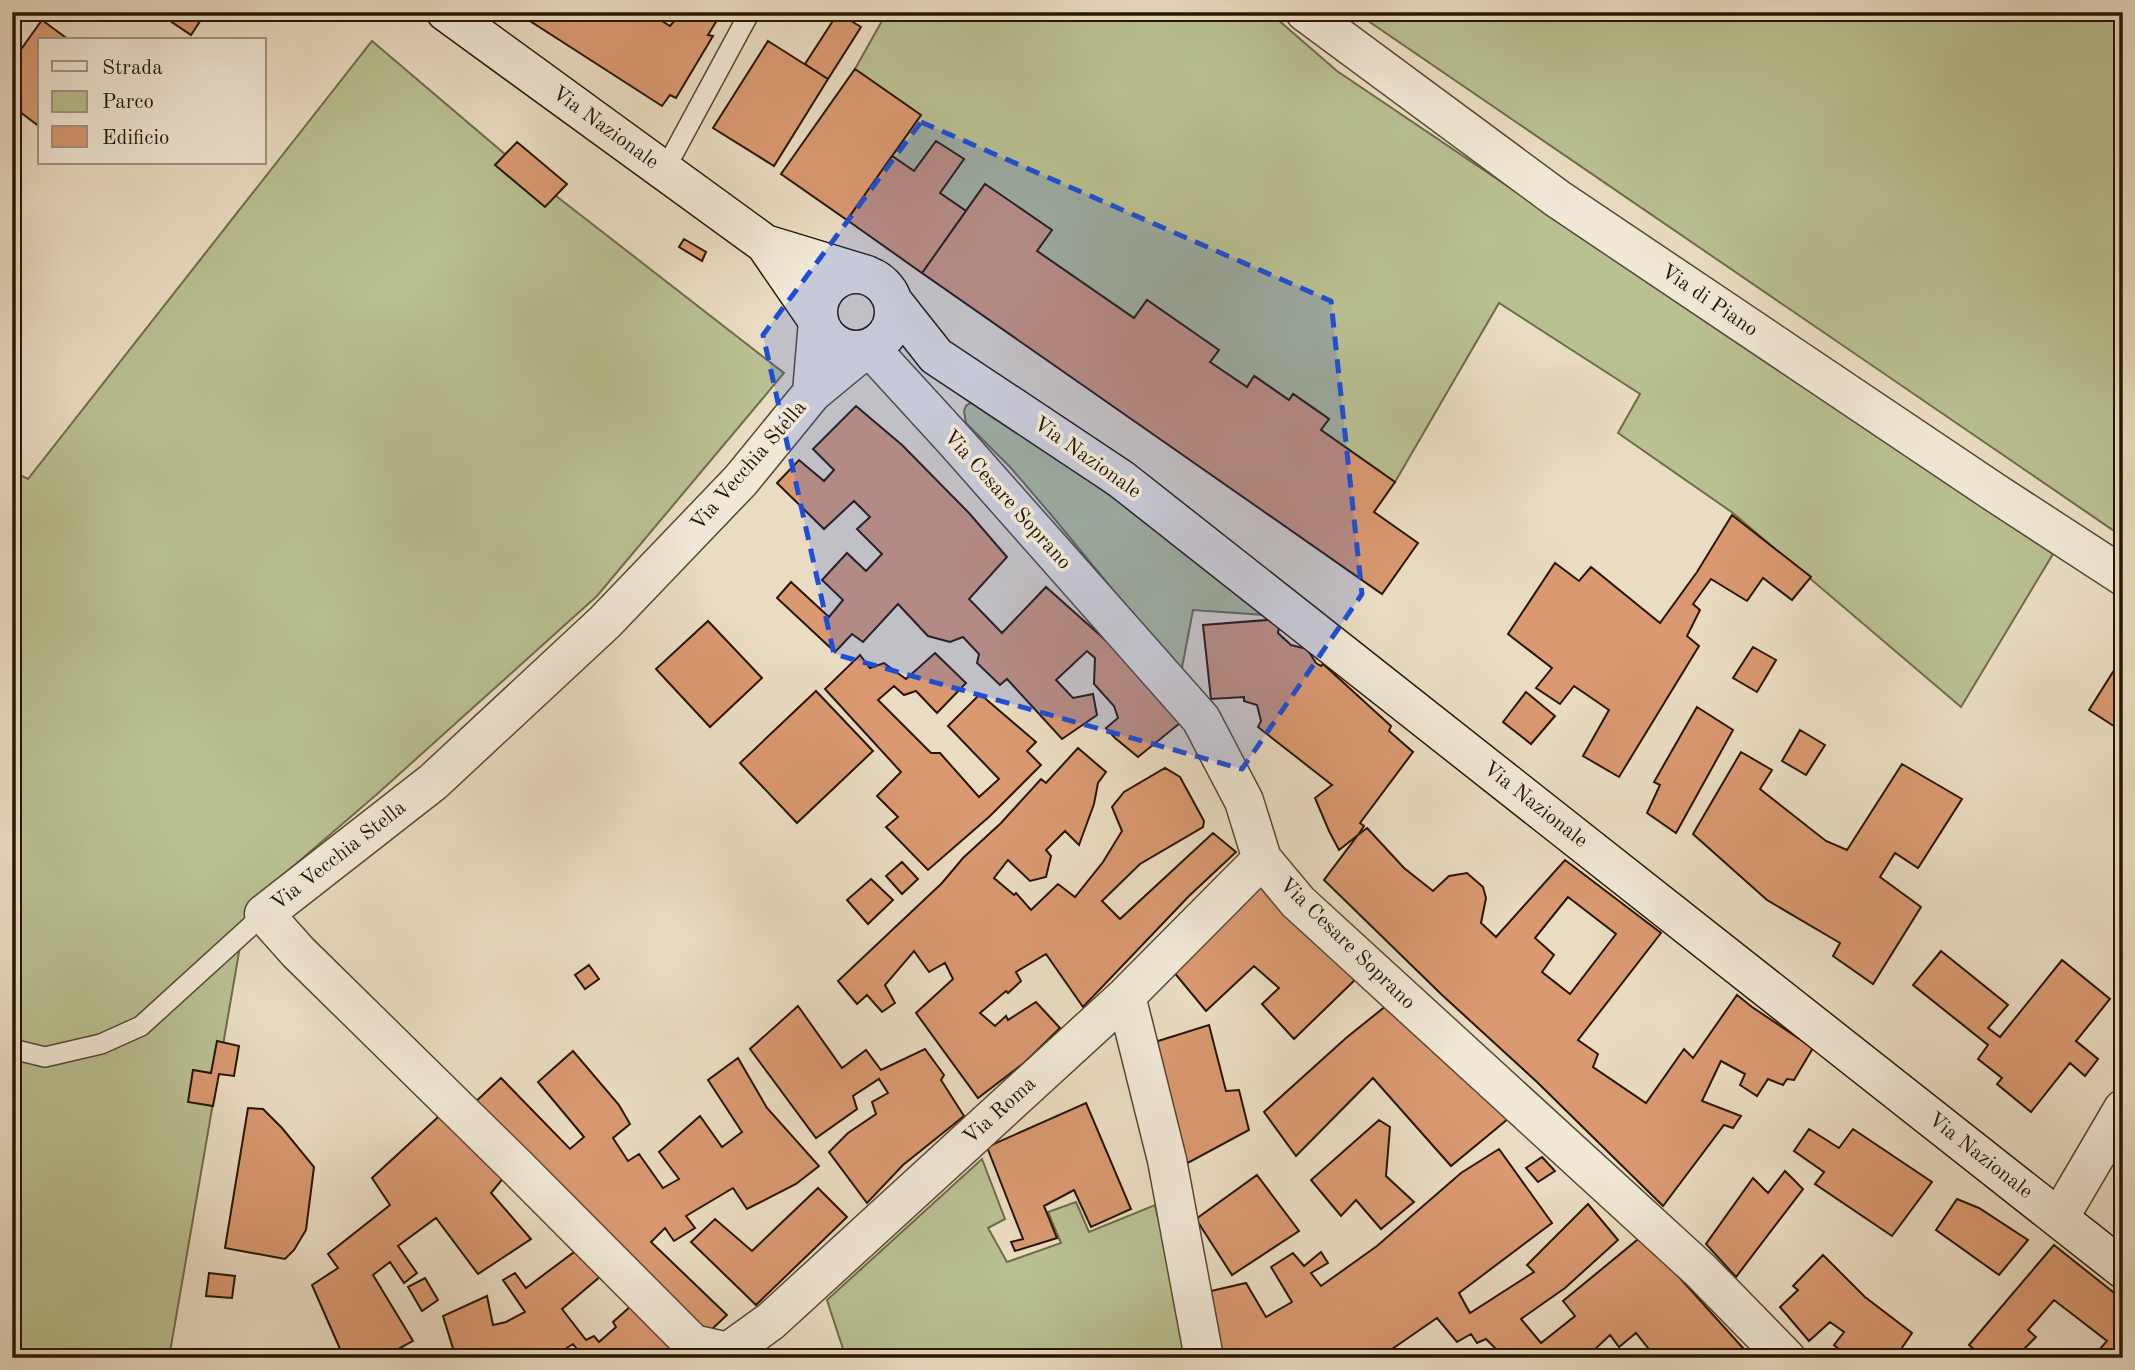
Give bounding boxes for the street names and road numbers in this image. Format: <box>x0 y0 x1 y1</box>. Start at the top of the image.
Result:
street label: Via Nazionale <box>548 82 662 174</box>
street label: Via di Piano <box>1657 261 1761 341</box>
street label: Via Vecchia Stella <box>687 397 811 535</box>
street label: Via Nazionale <box>1029 413 1145 503</box>
street label: Via Cesare Soprano <box>939 426 1075 574</box>
street label: Via Nazionale <box>1479 758 1591 852</box>
street label: Via Vecchia Stella <box>268 797 410 915</box>
street label: Via Cesare Soprano <box>1275 874 1419 1014</box>
street label: Via Roma <box>960 1073 1040 1149</box>
street label: Via Nazionale <box>1924 1109 2036 1203</box>

